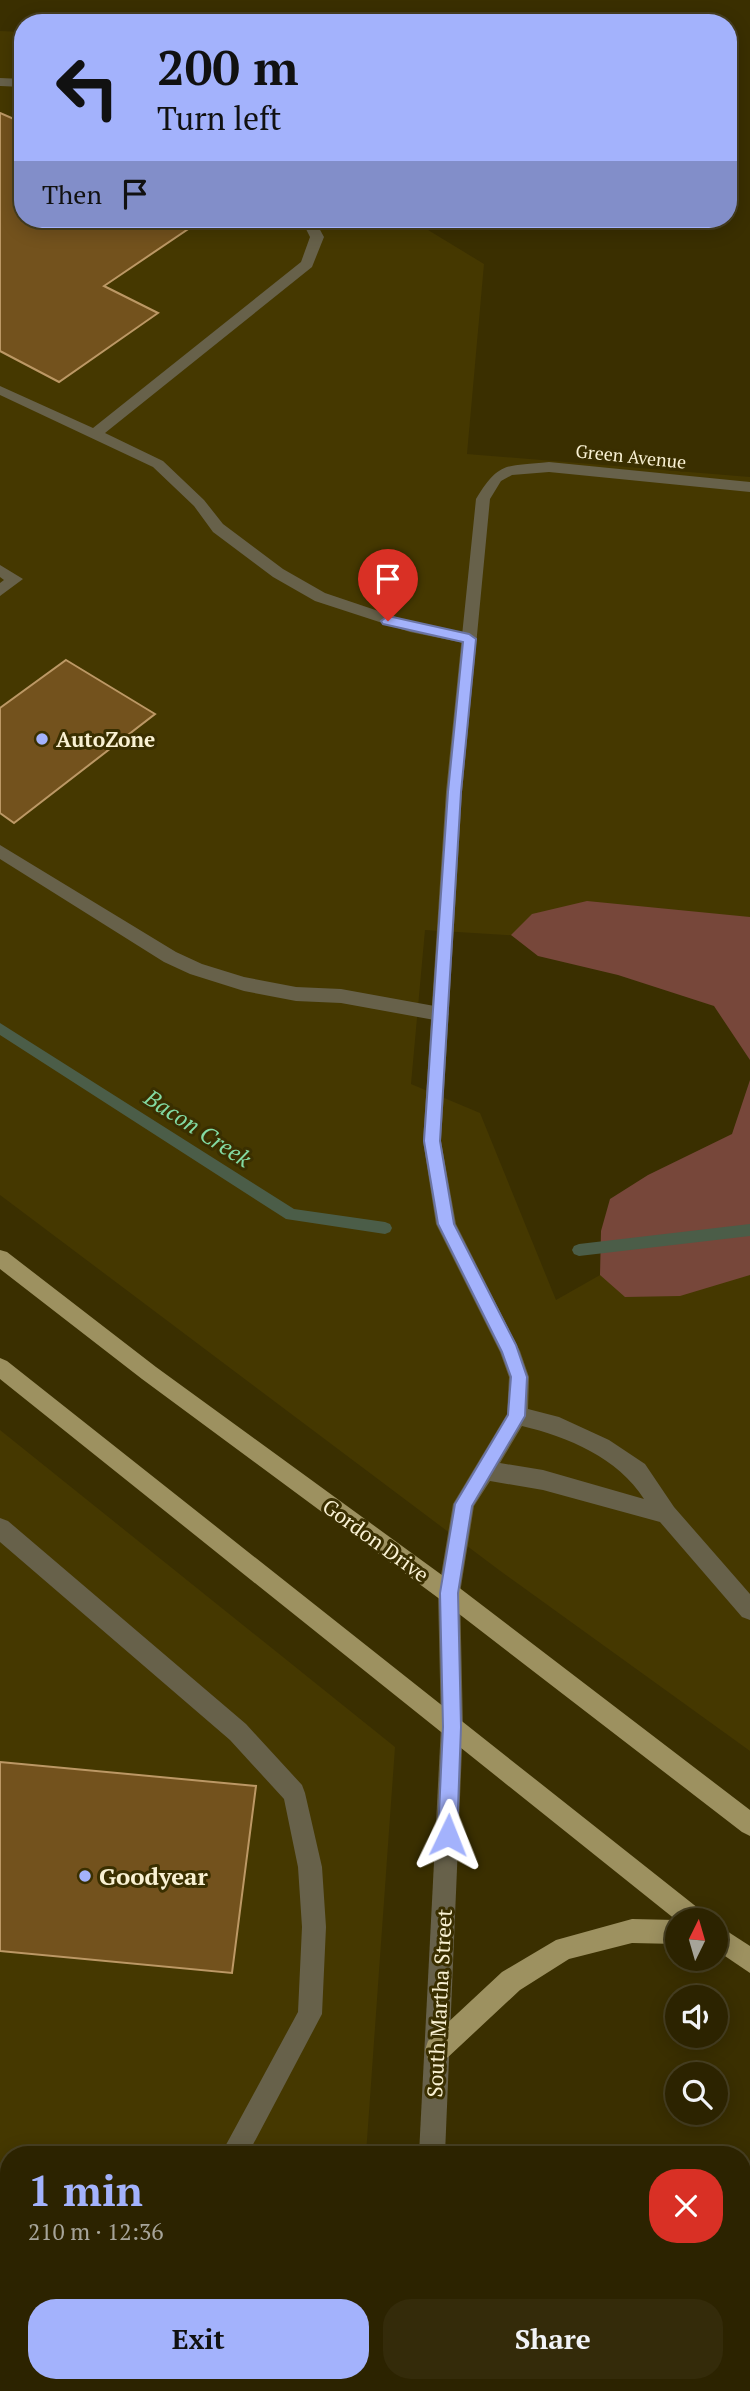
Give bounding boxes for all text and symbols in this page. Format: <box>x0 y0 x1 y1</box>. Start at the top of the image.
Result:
text: 200 m <box>157 34 299 99</box>
icon: left <box>42 42 133 133</box>
text: Turn left <box>157 97 281 139</box>
icon: arrive <box>116 175 154 213</box>
text: Then <box>42 177 102 211</box>
street label: Green Avenue <box>575 438 687 474</box>
pin <box>358 549 418 621</box>
icon: arrive <box>369 560 407 598</box>
place label: AutoZone <box>56 725 155 753</box>
marker: AutoZone <box>34 731 50 747</box>
water label: Bacon Creek <box>138 1081 258 1175</box>
street label: Gordon Drive <box>317 1492 435 1588</box>
position arrow <box>411 1798 485 1872</box>
place label: Goodyear <box>99 1860 208 1892</box>
marker: Goodyear <box>77 1868 93 1884</box>
street label: South Martha Street <box>420 1908 458 2098</box>
north arrow <box>665 1908 728 1970</box>
map controls <box>665 1908 728 2125</box>
button: sound <box>665 1985 728 2048</box>
button: search <box>665 2062 728 2125</box>
text: 1 min <box>28 2162 143 2218</box>
button: close <box>649 2169 723 2243</box>
text: 210 m · 12:36 <box>28 2216 163 2247</box>
button: Exit <box>28 2299 369 2379</box>
button: Share <box>383 2299 723 2379</box>

